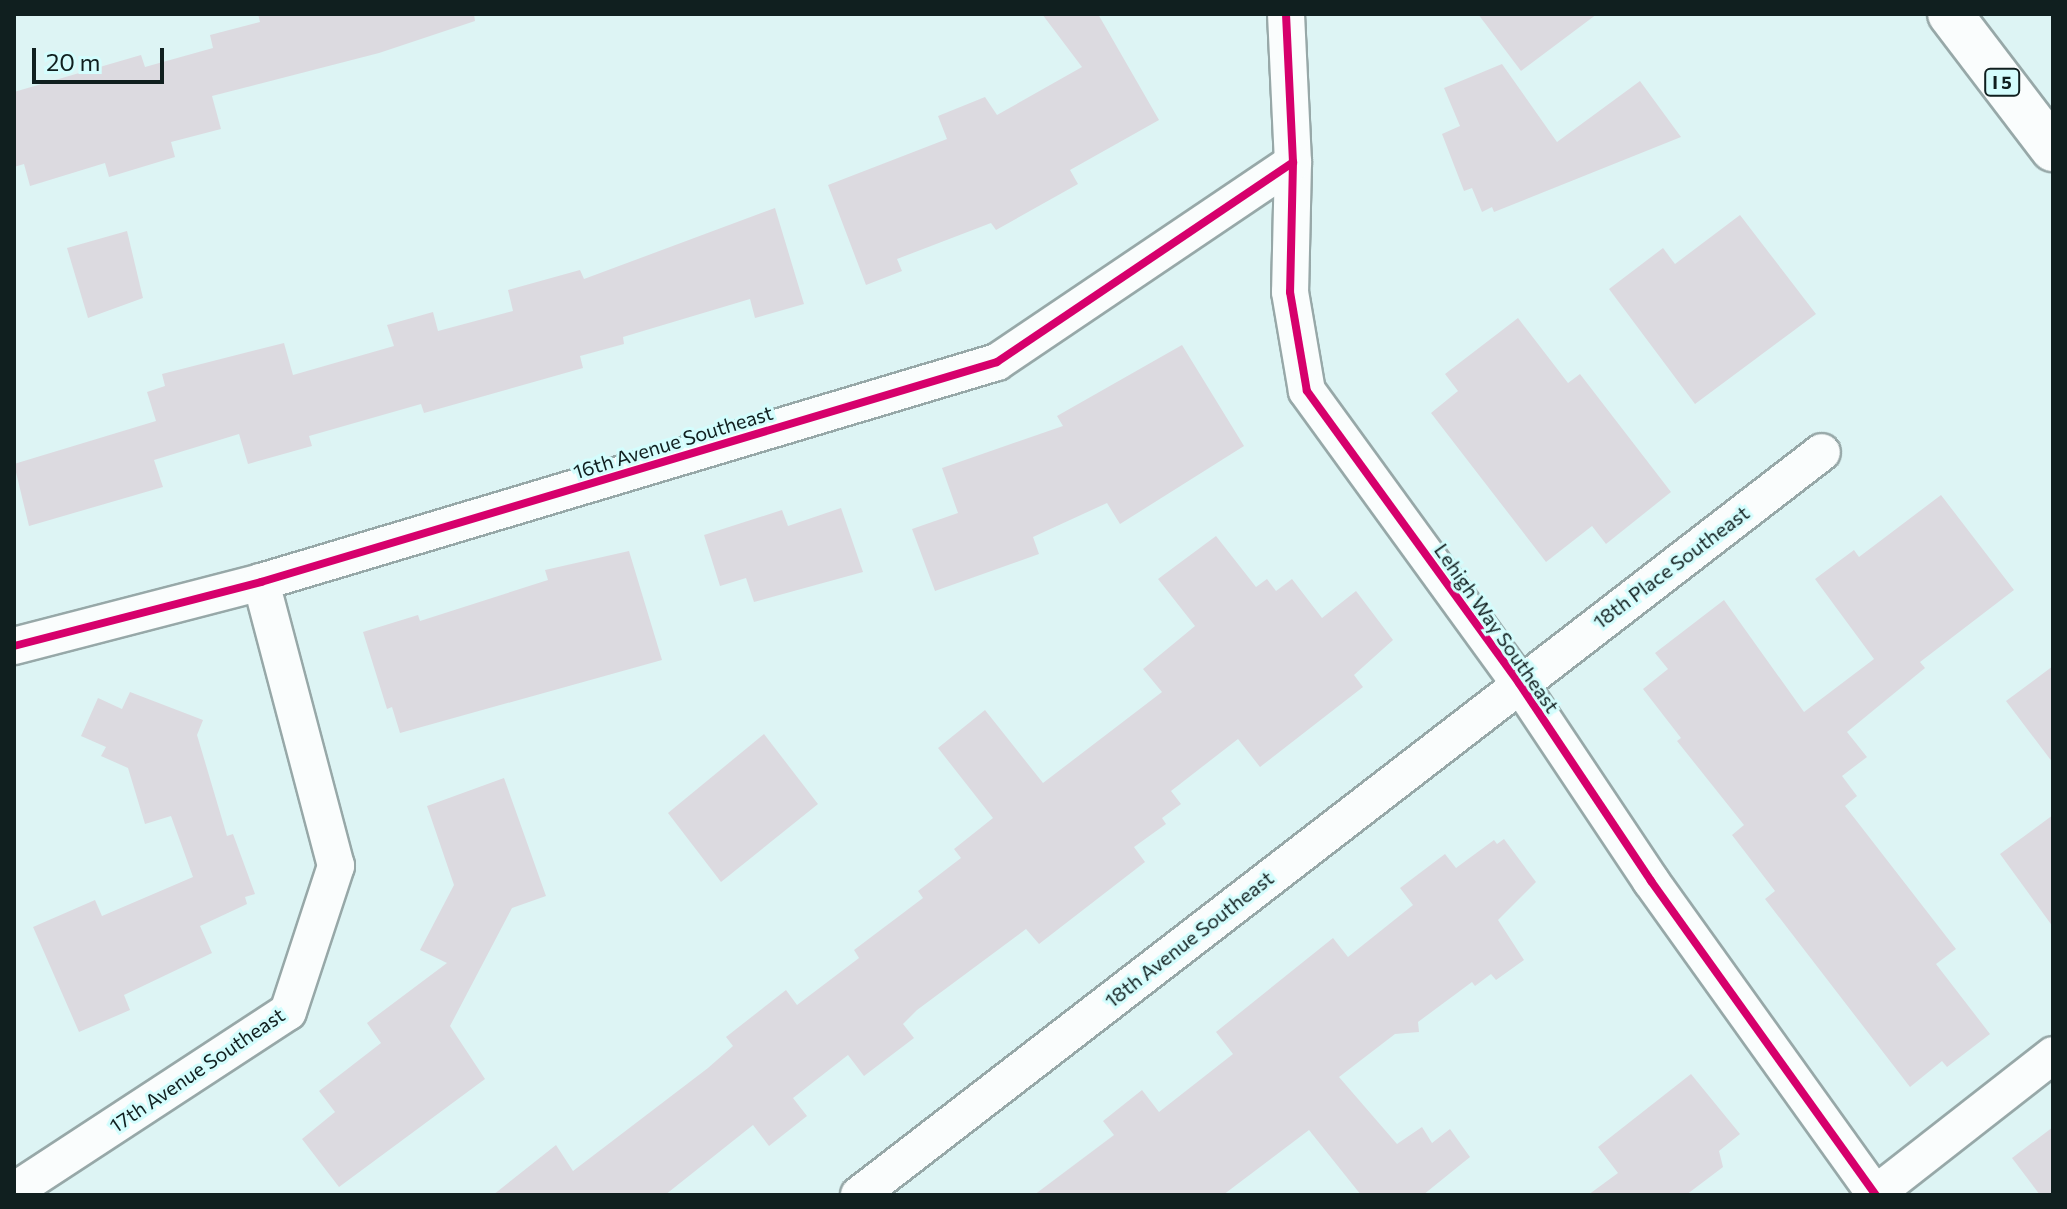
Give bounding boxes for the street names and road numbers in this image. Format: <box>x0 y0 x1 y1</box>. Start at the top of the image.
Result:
road number: I 5 <box>1984 68 2020 96</box>
street label: 16th Avenue Southeast <box>570 400 776 484</box>
street label: 18th Place Southeast <box>1588 500 1754 634</box>
street label: Lehigh Way Southeast <box>1429 539 1565 717</box>
street label: 18th Avenue Southeast <box>1100 866 1278 1012</box>
street label: 17th Avenue Southeast <box>105 1002 289 1138</box>

